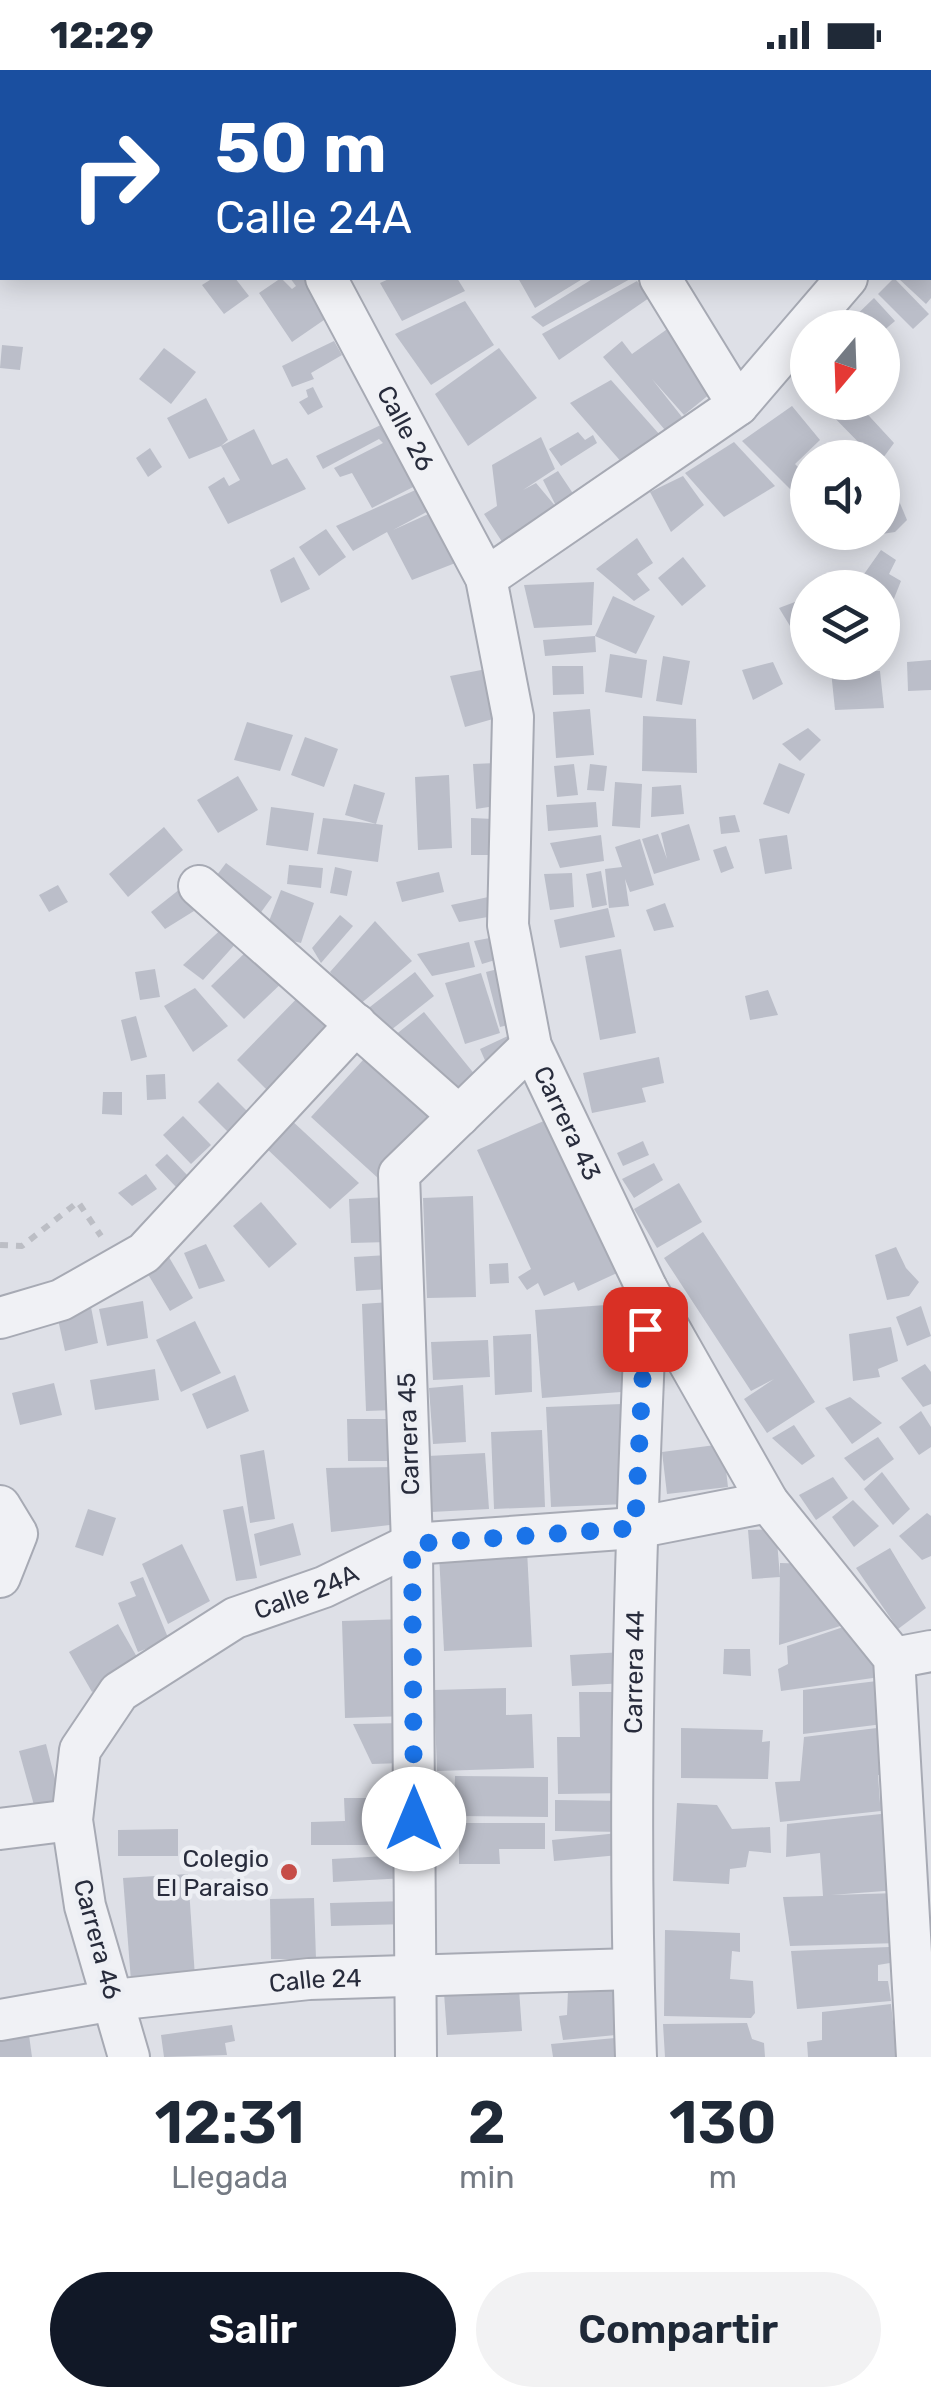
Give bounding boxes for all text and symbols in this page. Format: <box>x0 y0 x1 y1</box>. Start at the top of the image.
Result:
text: 12:29 <box>50 12 154 58</box>
text: 50 m <box>215 107 387 190</box>
icon: right <box>50 110 180 240</box>
text: Calle 24A <box>215 191 412 244</box>
north arrow <box>790 310 900 420</box>
map controls <box>790 310 900 680</box>
street label: Calle 26 <box>371 381 440 476</box>
button: sound <box>790 440 900 550</box>
button: layers <box>790 570 900 680</box>
street label: Carrera 43 <box>528 1061 607 1185</box>
pin <box>603 1287 688 1372</box>
icon: arrive <box>618 1302 673 1357</box>
street label: Carrera 45 <box>392 1372 425 1496</box>
street label: Calle 24A <box>250 1558 363 1625</box>
street label: Carrera 44 <box>619 1610 650 1734</box>
position arrow <box>362 1767 466 1871</box>
place label: Colegio El Paraiso <box>156 1844 269 1902</box>
marker: Colegio El Paraiso <box>278 1861 300 1883</box>
street label: Carrera 46 <box>68 1876 127 2002</box>
street label: Calle 24 <box>267 1963 362 1998</box>
text: 12:31 <box>154 2087 305 2158</box>
text: 2 <box>468 2087 506 2158</box>
text: 130 <box>669 2087 777 2158</box>
text: Llegada <box>171 2158 288 2196</box>
text: min <box>459 2158 515 2196</box>
text: m <box>709 2158 737 2196</box>
button: Salir <box>50 2272 456 2387</box>
button: Compartir <box>476 2272 881 2387</box>

